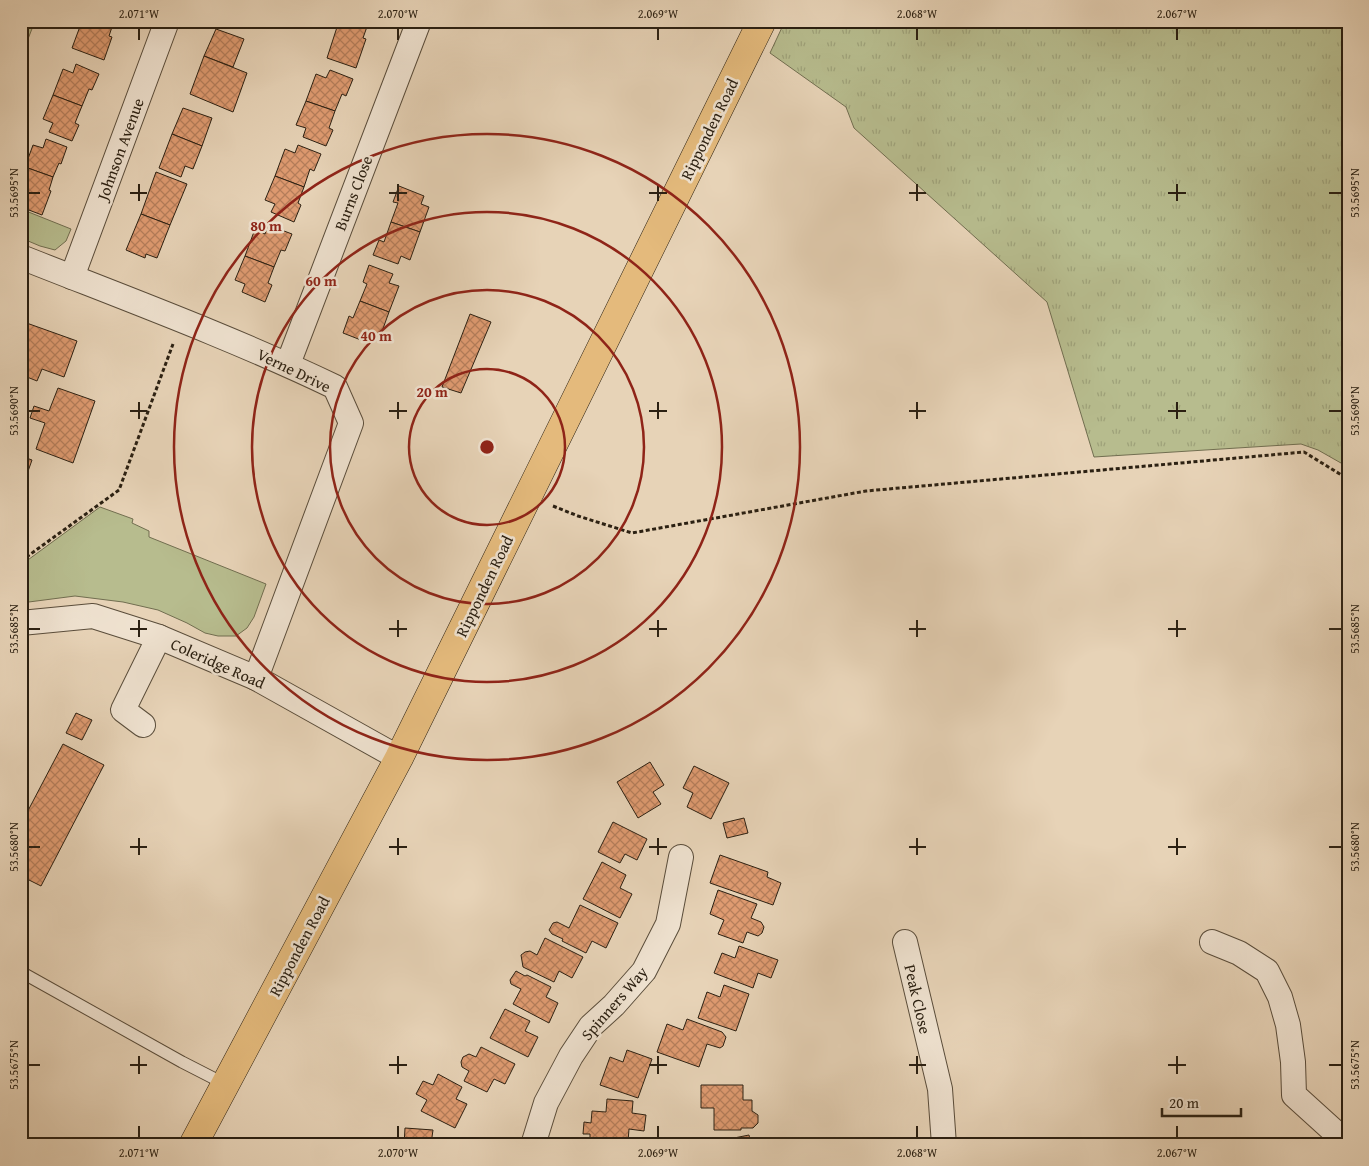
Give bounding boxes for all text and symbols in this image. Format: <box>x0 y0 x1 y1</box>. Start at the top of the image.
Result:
text: 2.071°W <box>119 5 160 22</box>
text: 2.070°W <box>378 5 419 22</box>
text: 2.069°W <box>638 5 679 22</box>
text: 2.068°W <box>897 5 938 22</box>
text: 2.067°W <box>1157 5 1198 22</box>
street label: Ripponden Road <box>674 74 744 184</box>
street label: Johnson Avenue <box>90 94 150 205</box>
street label: Burns Close <box>328 152 378 234</box>
text: 53.5695°N <box>5 168 22 218</box>
text: 53.5695°N <box>1346 168 1363 218</box>
text: 80 m <box>250 215 282 236</box>
text: 60 m <box>305 270 337 291</box>
text: 40 m <box>360 325 392 346</box>
street label: Verne Drive <box>253 342 335 398</box>
text: 20 m <box>416 381 448 402</box>
text: 53.5690°N <box>5 386 22 436</box>
text: 53.5690°N <box>1346 386 1363 436</box>
centre of rings <box>478 438 496 456</box>
street label: Ripponden Road <box>449 531 519 641</box>
text: 53.5685°N <box>5 604 22 654</box>
text: 53.5685°N <box>1346 604 1363 654</box>
street label: Coleridge Road <box>167 632 269 695</box>
text: 53.5680°N <box>5 822 22 872</box>
text: 53.5680°N <box>1346 822 1363 872</box>
street label: Ripponden Road <box>263 891 336 1000</box>
street label: Spinners Way <box>575 961 653 1045</box>
street label: Peak Close <box>898 962 938 1036</box>
text: 53.5675°N <box>5 1040 22 1090</box>
text: 53.5675°N <box>1346 1040 1363 1090</box>
scale bar <box>1162 1086 1240 1118</box>
text: 20 m <box>1169 1092 1200 1113</box>
text: 2.071°W <box>119 1144 160 1161</box>
text: 2.070°W <box>378 1144 419 1161</box>
text: 2.069°W <box>638 1144 679 1161</box>
text: 2.068°W <box>897 1144 938 1161</box>
text: 2.067°W <box>1157 1144 1198 1161</box>

